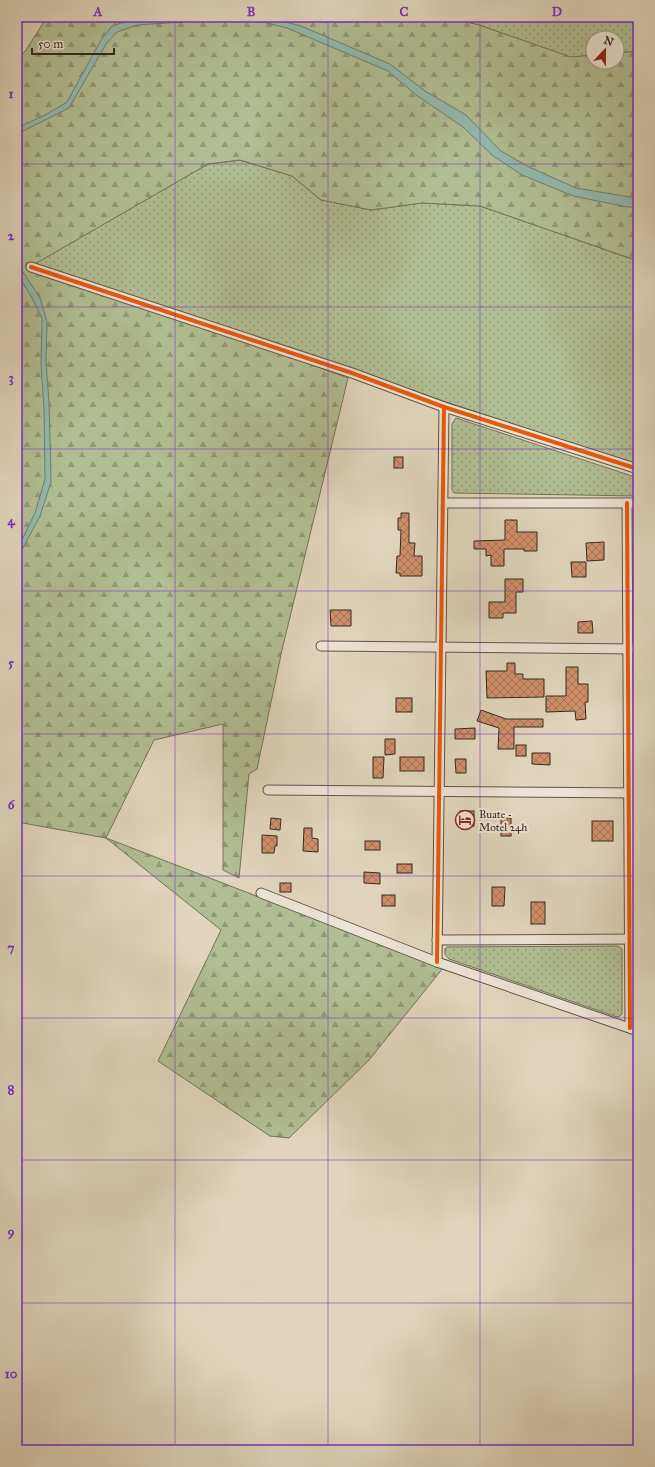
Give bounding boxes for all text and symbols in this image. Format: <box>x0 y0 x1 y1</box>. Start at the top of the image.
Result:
text: A <box>93 4 103 20</box>
text: B <box>247 4 256 20</box>
text: C <box>400 4 409 20</box>
text: D <box>552 4 562 20</box>
scale bar <box>32 30 114 56</box>
north arrow <box>585 30 625 70</box>
text: N <box>602 33 616 49</box>
text: 50 m <box>38 37 63 51</box>
text: 1 <box>8 86 14 102</box>
text: 2 <box>8 228 15 244</box>
text: 3 <box>8 370 14 386</box>
text: 4 <box>7 513 15 529</box>
text: 5 <box>8 655 15 671</box>
text: 6 <box>8 797 16 813</box>
place label: Buate - Motel 24h <box>479 808 527 834</box>
hotel icon: Buate - Motel 24h <box>454 809 476 831</box>
text: 7 <box>8 940 15 956</box>
text: 8 <box>8 1082 15 1098</box>
text: 9 <box>8 1224 15 1240</box>
text: 10 <box>5 1366 18 1382</box>

